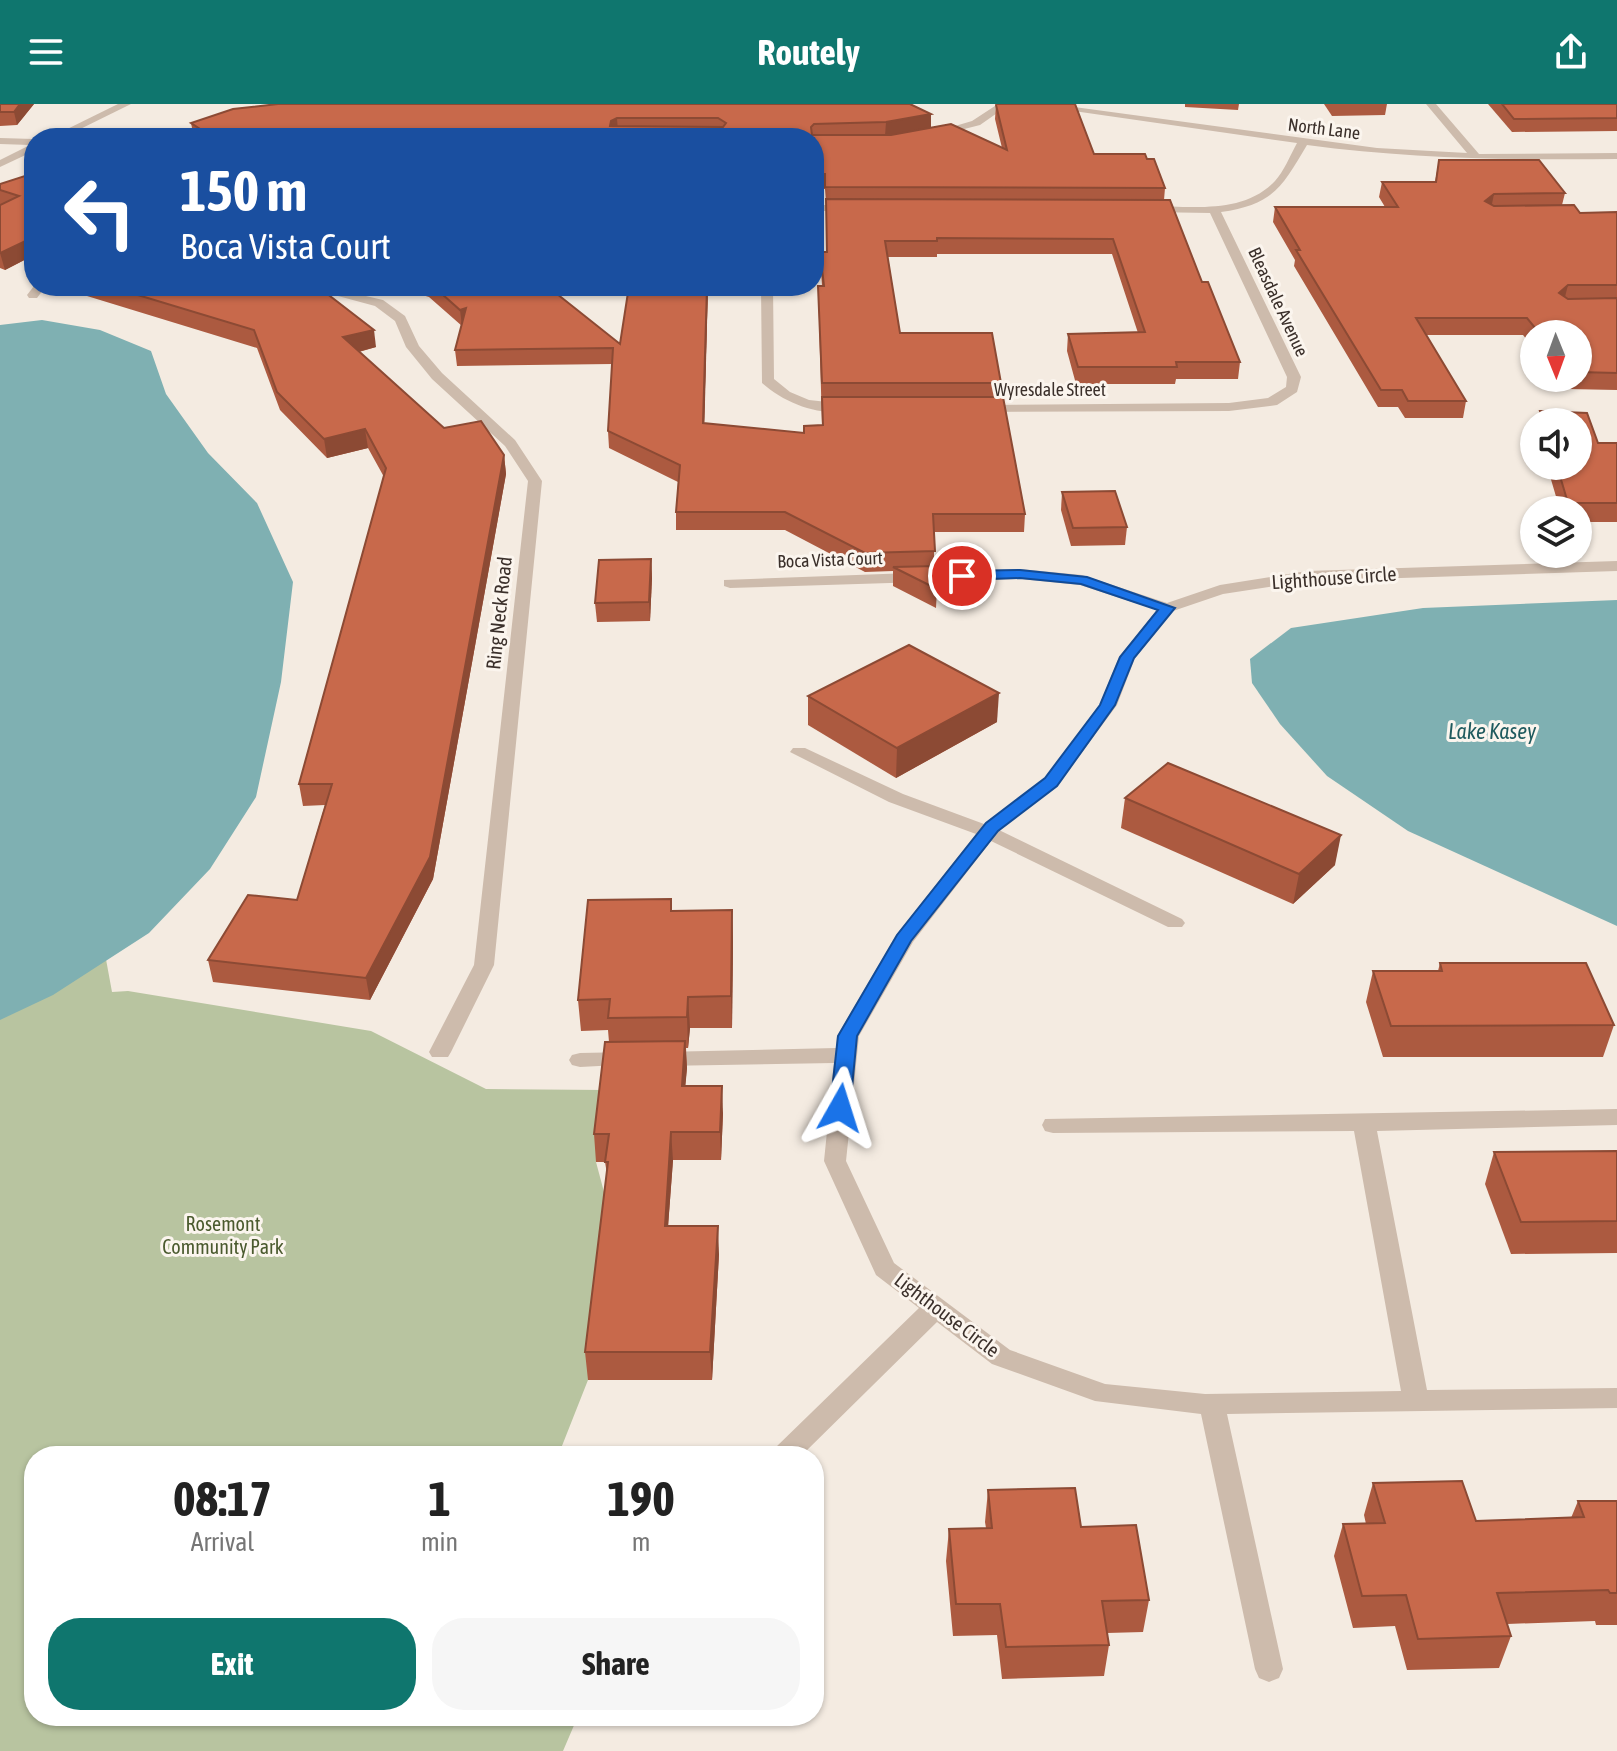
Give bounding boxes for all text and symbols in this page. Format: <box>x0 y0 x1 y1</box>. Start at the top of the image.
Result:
icon: menu <box>24 30 68 74</box>
icon: share <box>1549 30 1593 74</box>
text: Routely <box>757 31 860 73</box>
street label: North Lane <box>1287 114 1361 143</box>
text: 150 m <box>180 159 307 223</box>
icon: left <box>48 160 152 264</box>
text: Boca Vista Court <box>180 225 391 267</box>
street label: Bleasdale Avenue <box>1244 244 1313 360</box>
north arrow <box>1520 320 1592 392</box>
map controls <box>1520 320 1592 568</box>
street label: Wyresdale Street <box>994 379 1106 400</box>
button: sound <box>1520 408 1592 480</box>
button: layers <box>1520 496 1592 568</box>
pin <box>928 542 996 610</box>
street label: Boca Vista Court <box>777 547 883 572</box>
icon: arrive <box>940 554 984 598</box>
street label: Ring Neck Road <box>481 555 516 671</box>
street label: Lighthouse Circle <box>1271 562 1397 593</box>
water label: Lake Kasey <box>1448 718 1537 744</box>
position arrow <box>798 1066 882 1150</box>
park label: Rosemont Community Park <box>162 1212 284 1258</box>
street label: Lighthouse Circle <box>890 1268 1004 1361</box>
text: 08:17 <box>173 1471 272 1526</box>
text: 1 <box>428 1471 451 1526</box>
text: 190 <box>607 1471 675 1526</box>
text: Arrival <box>191 1527 254 1557</box>
text: min <box>421 1527 458 1557</box>
text: m <box>632 1527 650 1557</box>
button: Exit <box>48 1618 416 1710</box>
button: Share <box>432 1618 800 1710</box>

